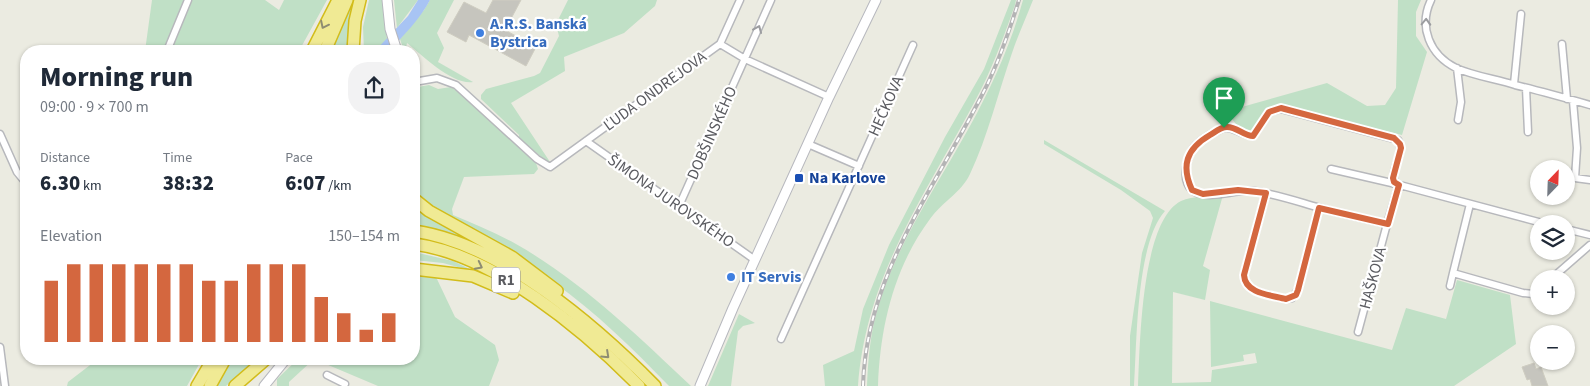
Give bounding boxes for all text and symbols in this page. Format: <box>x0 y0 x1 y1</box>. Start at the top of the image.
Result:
place label: A.R.S. Banská Bystrica <box>489 13 587 53</box>
one-way arrow <box>1421 18 1431 26</box>
one-way arrow <box>321 20 331 29</box>
one-way arrow <box>752 25 762 34</box>
marker: A.R.S. Banská Bystrica <box>474 27 486 39</box>
street label: ĽUDA ONDREJOVA <box>599 46 711 136</box>
text: Morning run <box>40 57 193 97</box>
button: share <box>348 62 400 114</box>
street label: HEČKOVA <box>863 72 909 140</box>
pin <box>1203 77 1245 128</box>
street label: DOBŠINSKÉHO <box>682 83 742 183</box>
icon: arrive <box>1210 84 1238 112</box>
text: 09:00 · 9 × 700 m <box>40 96 149 118</box>
text: Distance <box>40 148 90 168</box>
text: Time <box>163 148 192 168</box>
text: Pace <box>285 148 313 168</box>
street label: ŠIMONA JUROVSKÉHO <box>603 149 739 253</box>
north arrow <box>1530 160 1575 205</box>
map controls <box>1530 160 1575 370</box>
place label: Na Karlove <box>809 167 886 189</box>
text: 6.30 <box>40 168 80 198</box>
text: 38:32 <box>163 168 214 198</box>
text: 6:07 <box>285 168 325 198</box>
marker: Na Karlove <box>793 172 805 184</box>
text: km <box>80 176 102 196</box>
text: /km <box>325 176 352 196</box>
button: layers <box>1530 215 1575 260</box>
text: Elevation <box>40 225 102 247</box>
text: 150–154 m <box>328 225 400 247</box>
street label: HAŠKOVA <box>1354 244 1392 312</box>
one-way arrow <box>474 260 483 270</box>
place label: IT Servis <box>741 266 801 288</box>
road number: R1 <box>492 268 520 292</box>
button: + <box>1530 270 1575 315</box>
marker: IT Servis <box>725 271 737 283</box>
button: − <box>1530 325 1575 370</box>
one-way arrow <box>600 349 609 358</box>

